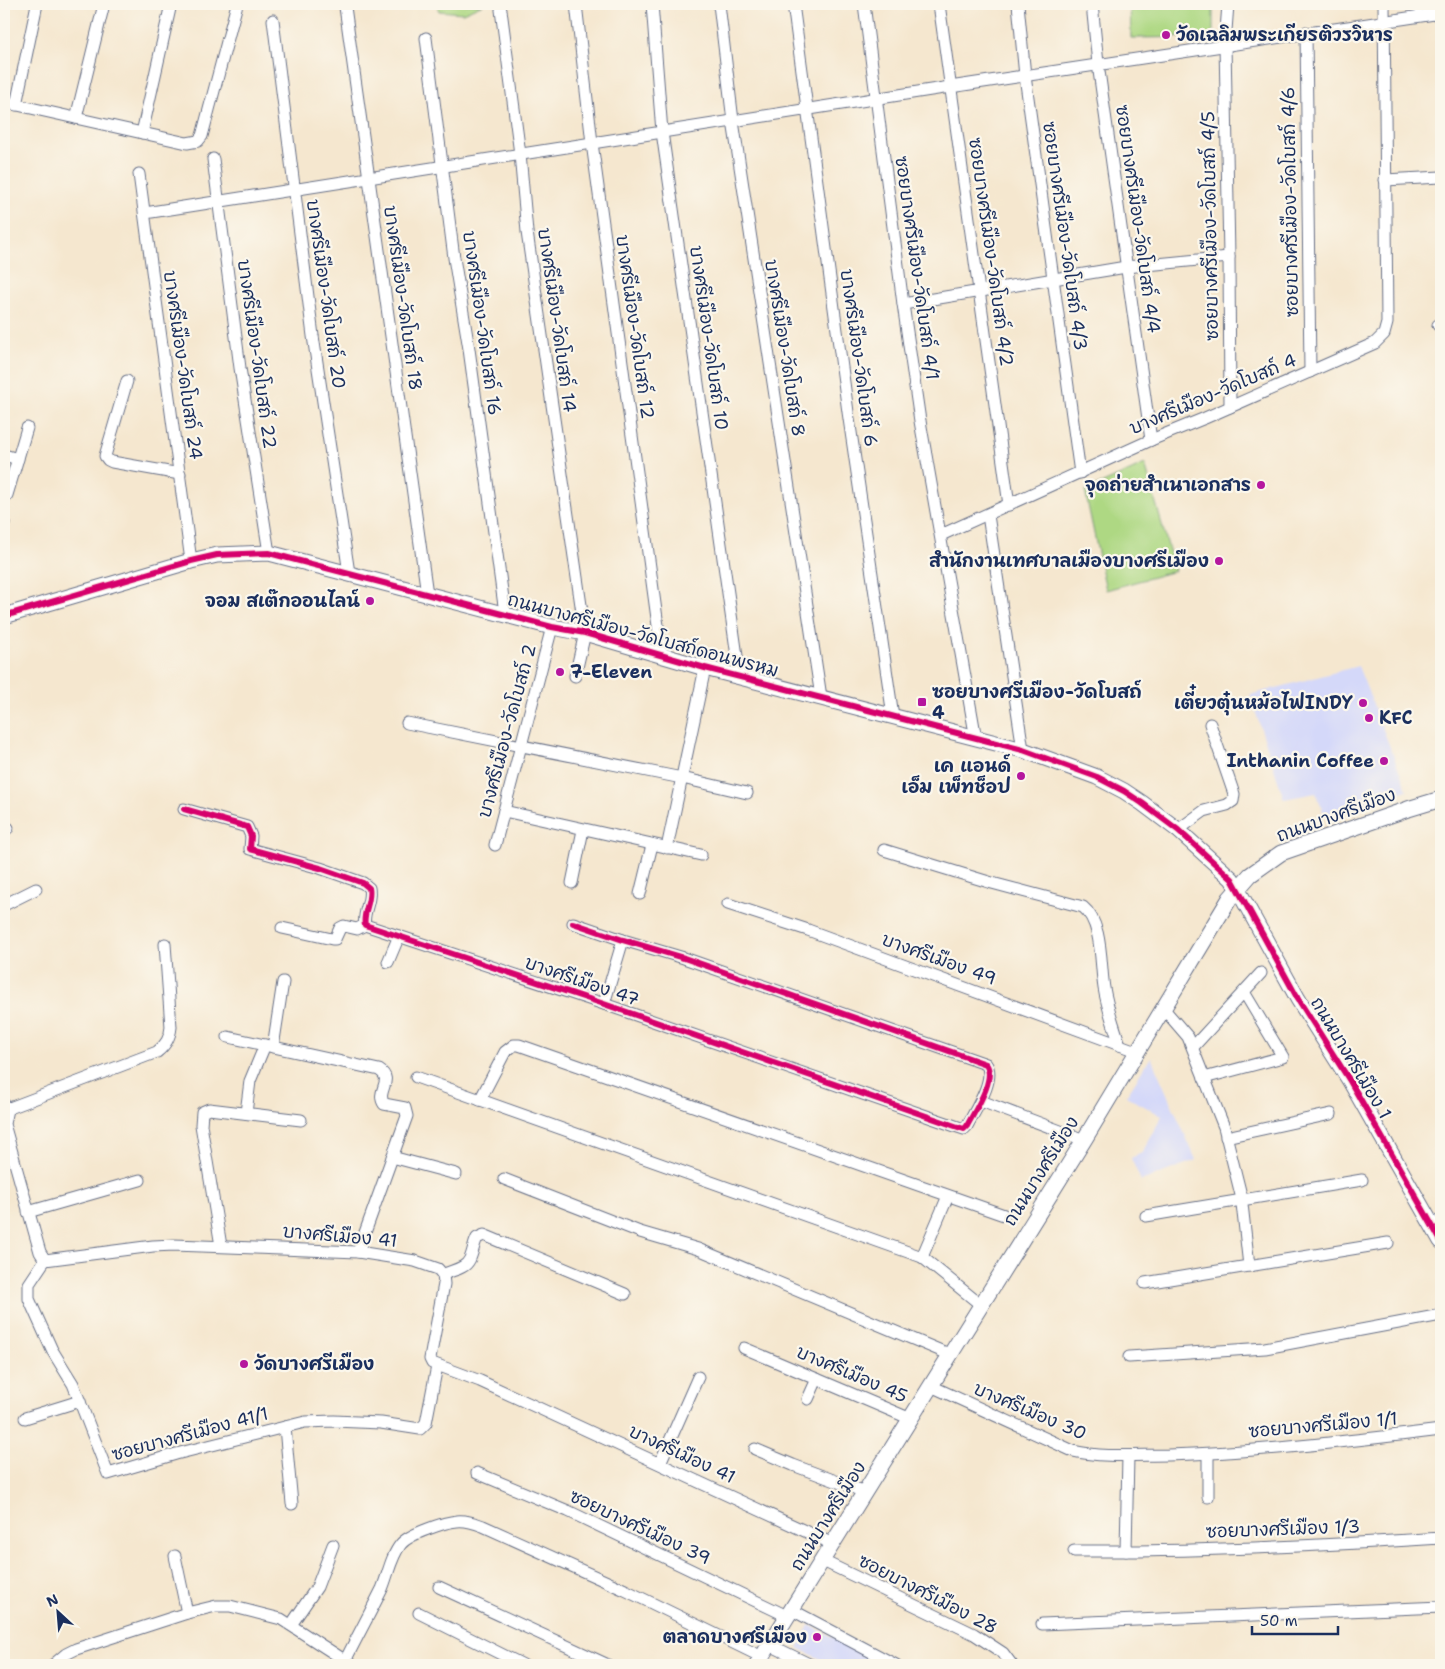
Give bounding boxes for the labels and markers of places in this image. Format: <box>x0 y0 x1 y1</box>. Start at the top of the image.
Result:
place label: วัดเฉลิมพระเกียรติวรวิหาร <box>1176 23 1393 47</box>
marker: วัดเฉลิมพระเกียรติวรวิหาร <box>1160 29 1172 41</box>
place label: จุดถ่ายสำเนาเอกสาร <box>1084 473 1251 498</box>
marker: จุดถ่ายสำเนาเอกสาร <box>1255 479 1267 491</box>
place label: สำนักงานเทศบาลเมืองบางศรีเมือง <box>929 549 1209 573</box>
marker: สำนักงานเทศบาลเมืองบางศรีเมือง <box>1213 555 1225 567</box>
place label: จอม สเต๊กออนไลน์ <box>205 588 360 613</box>
marker: จอม สเต๊กออนไลน์ <box>364 595 376 607</box>
place label: 7-Eleven <box>570 660 652 684</box>
marker: 7-Eleven <box>554 666 566 678</box>
place label: ซอยบางศรีเมือง-วัดโบสถ์ 4 <box>932 679 1142 725</box>
place label: เตี๋ยวตุ๋นหม้อไฟINDY <box>1174 684 1353 716</box>
marker: ซอยบางศรีเมือง-วัดโบสถ์ 4 <box>916 696 928 708</box>
marker: เตี๋ยวตุ๋นหม้อไฟINDY <box>1357 697 1369 709</box>
place label: KFC <box>1379 706 1413 730</box>
marker: KFC <box>1363 712 1375 724</box>
place label: Inthanin Coffee <box>1226 749 1374 773</box>
place label: เค แอนด์ เอ็ม เพ็ทช็อป <box>901 753 1011 799</box>
marker: Inthanin Coffee <box>1378 755 1390 767</box>
marker: เค แอนด์ เอ็ม เพ็ทช็อป <box>1015 770 1027 782</box>
place label: วัดบางศรีเมือง <box>254 1352 374 1376</box>
marker: วัดบางศรีเมือง <box>238 1358 250 1370</box>
place label: ตลาดบางศรีเมือง <box>663 1625 807 1649</box>
marker: ตลาดบางศรีเมือง <box>811 1631 823 1643</box>

